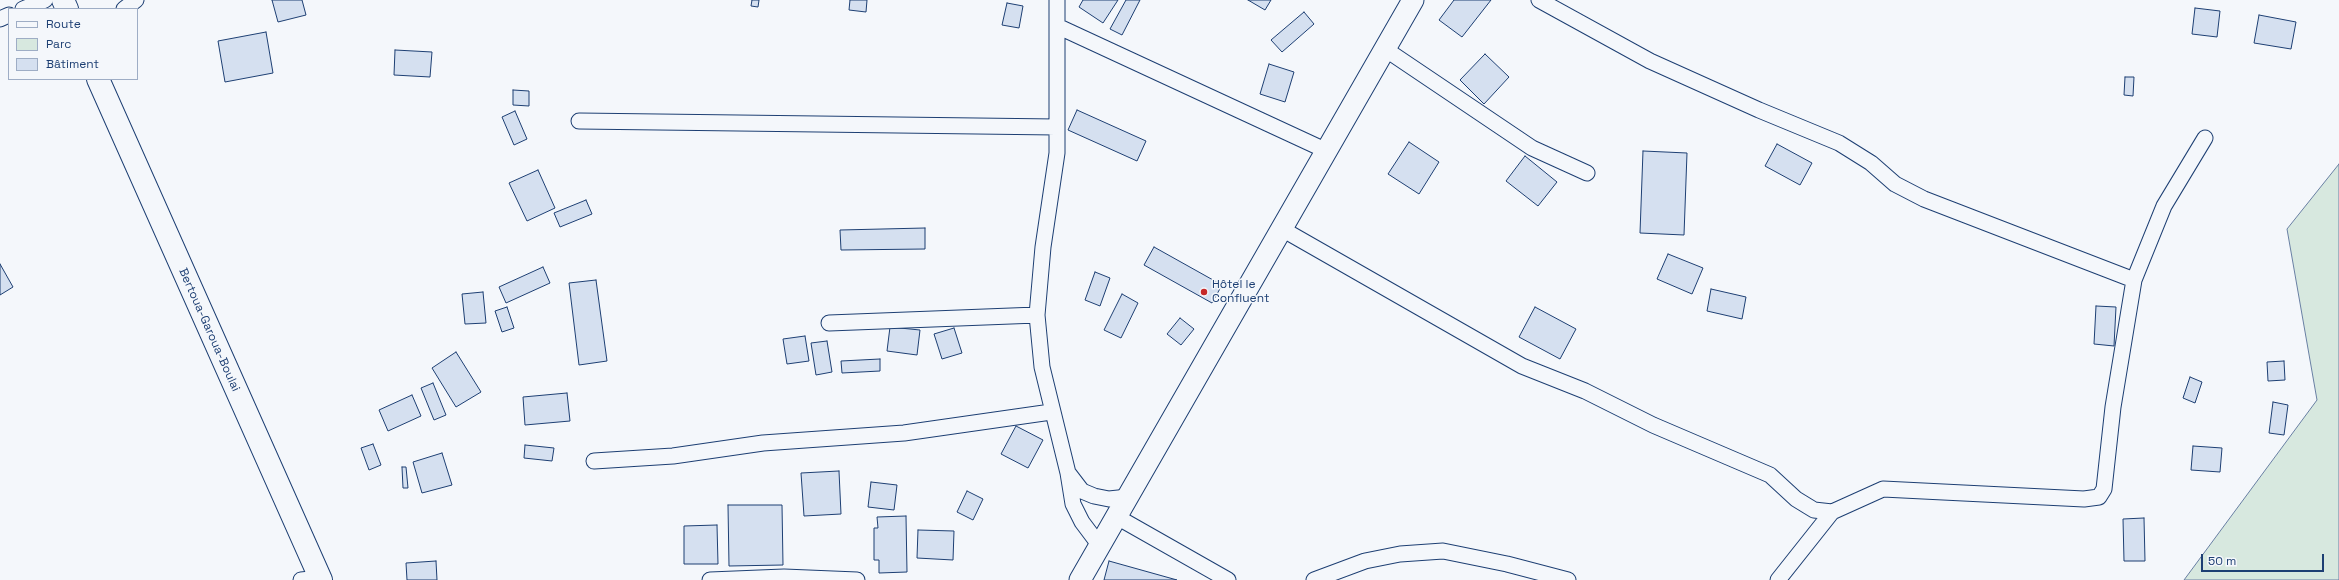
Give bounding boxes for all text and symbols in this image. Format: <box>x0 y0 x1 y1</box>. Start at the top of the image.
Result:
legend <box>8 8 138 80</box>
text: Route <box>46 16 81 32</box>
text: Parc <box>46 36 71 52</box>
text: Bâtiment <box>46 56 99 72</box>
street label: Bertoua-Garoua-Boulai <box>175 266 243 394</box>
place label: Hôtel le Confluent <box>1212 278 1269 306</box>
marker: Hôtel le Confluent <box>1199 287 1209 297</box>
scale bar <box>2203 546 2326 572</box>
text: 50 m <box>2208 553 2236 569</box>

